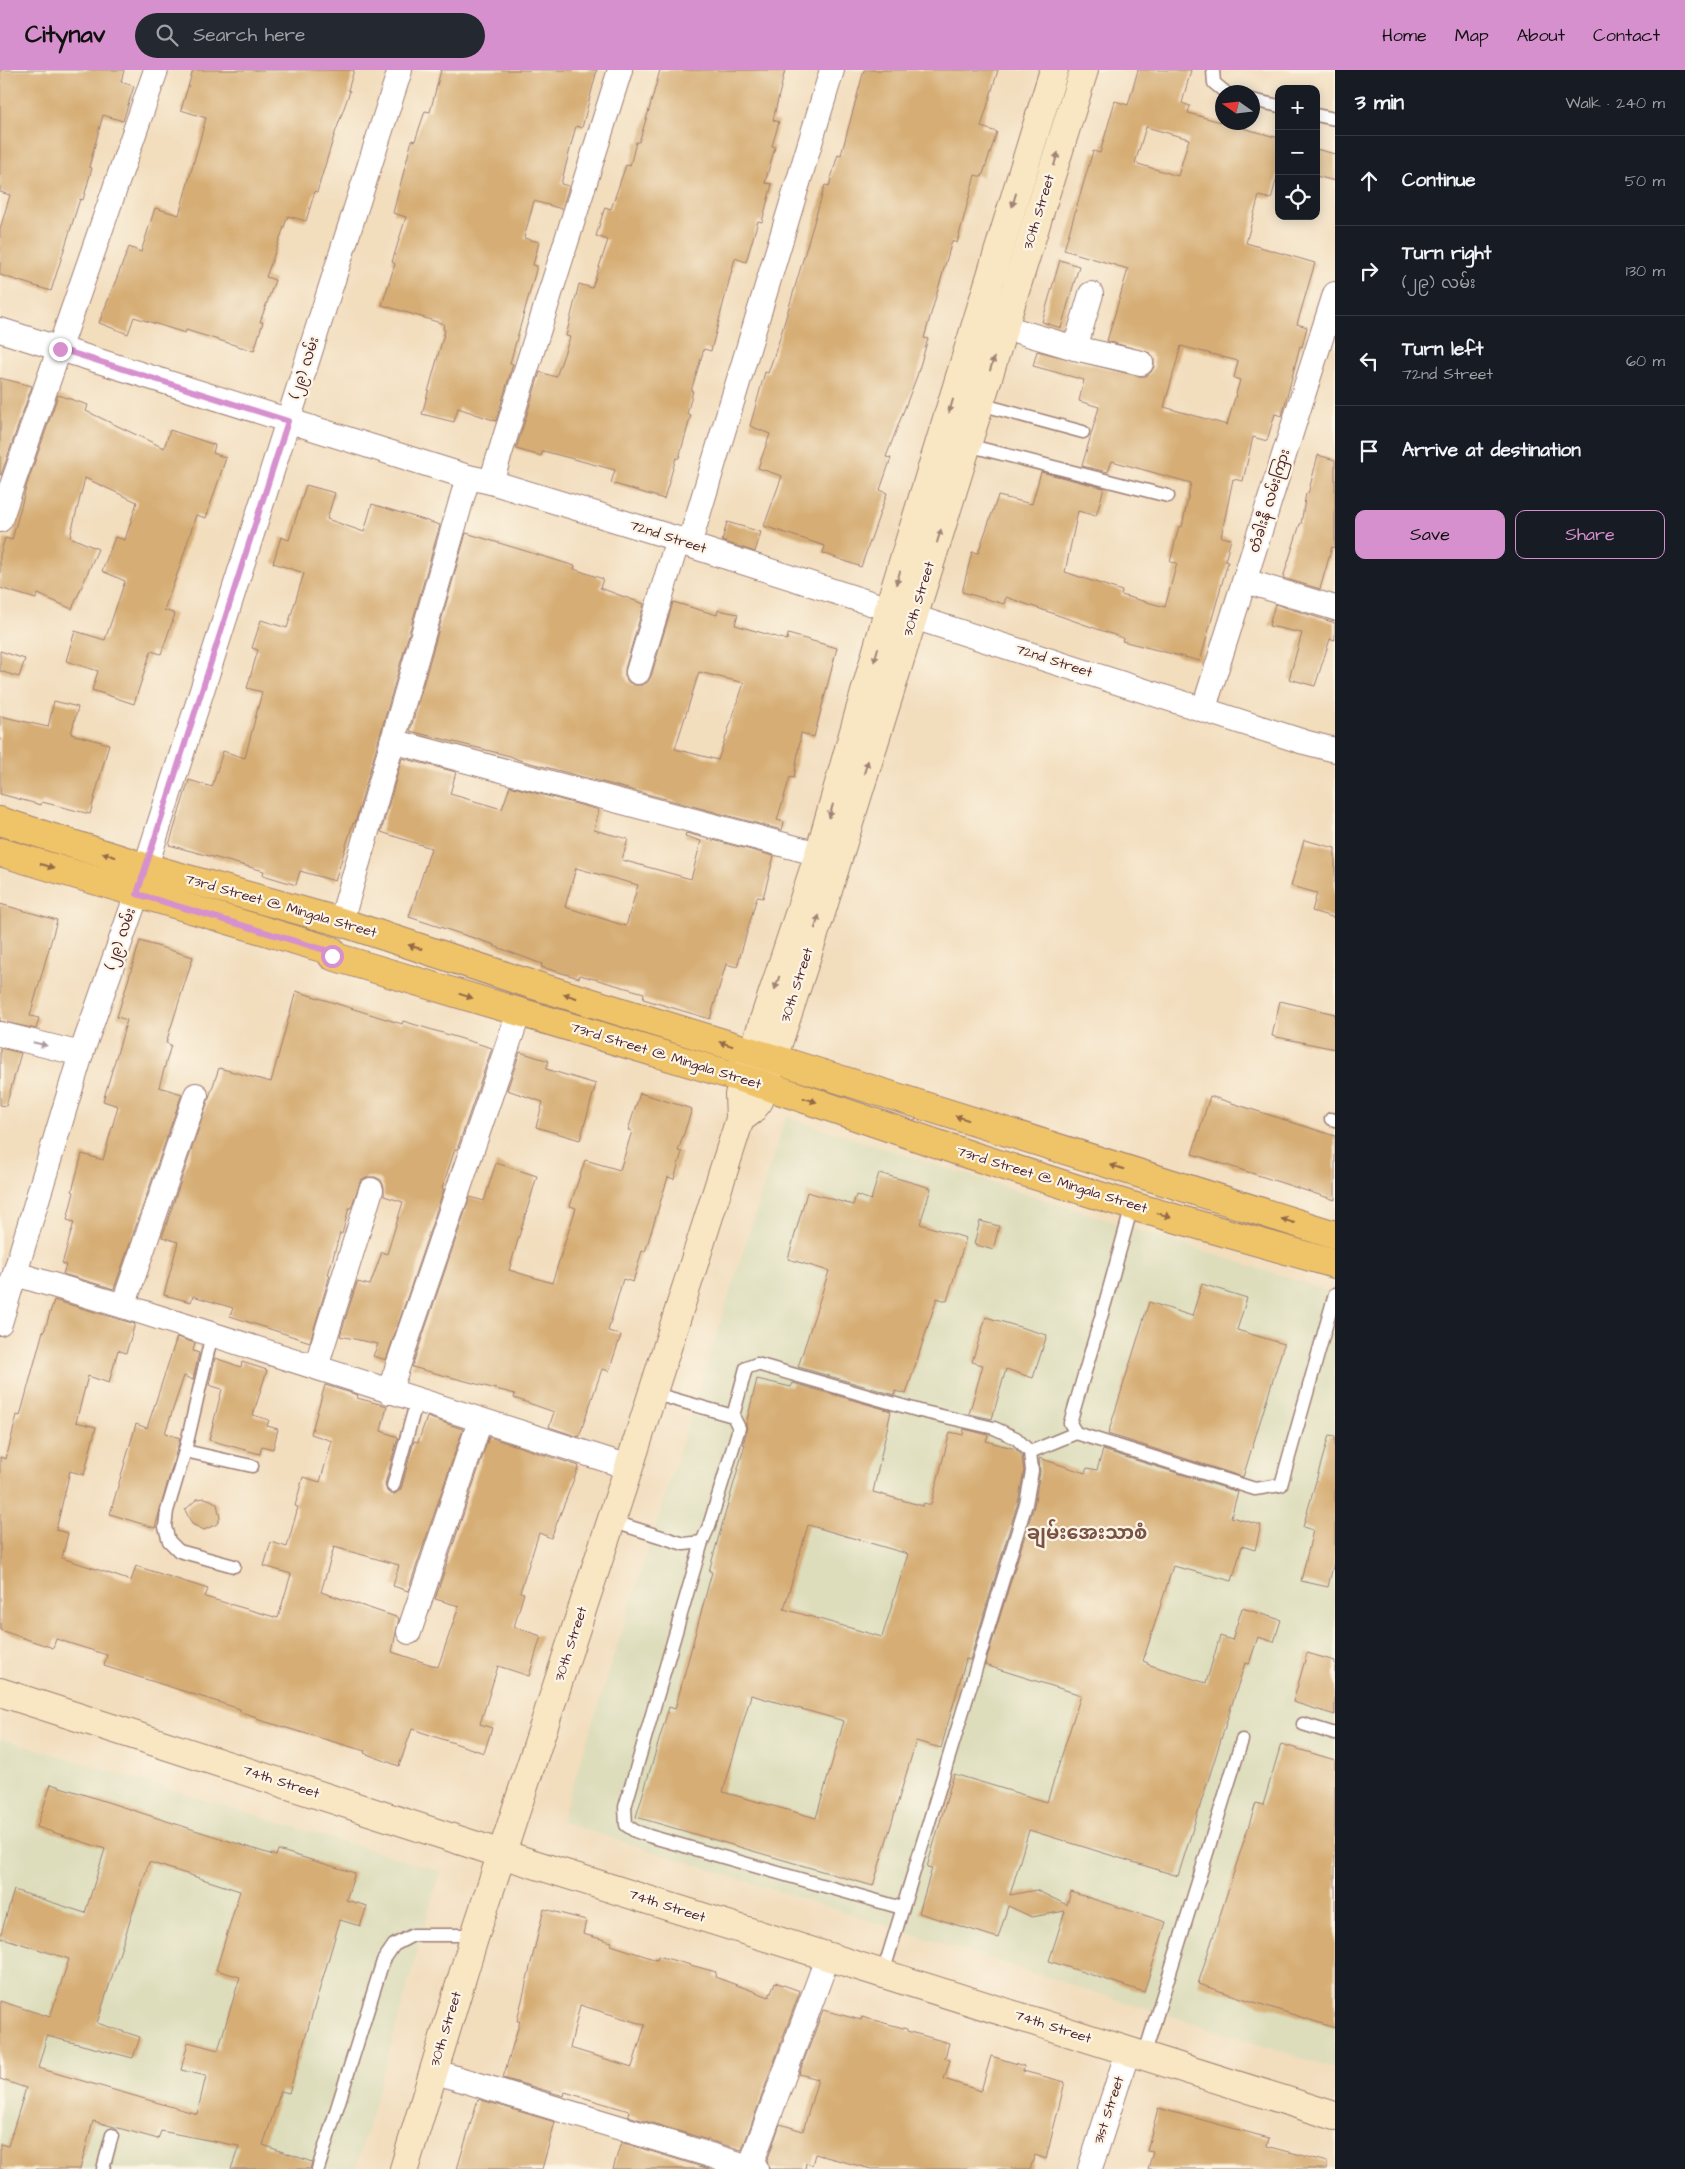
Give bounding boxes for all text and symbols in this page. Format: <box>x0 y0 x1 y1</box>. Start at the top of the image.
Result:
search box <box>135 13 485 58</box>
text: Citynav <box>25 18 105 52</box>
icon: search <box>153 21 181 49</box>
text: Search here <box>193 22 305 49</box>
text: Home <box>1382 23 1427 48</box>
text: Map <box>1455 23 1489 48</box>
text: About <box>1517 23 1565 48</box>
text: Contact <box>1593 23 1660 48</box>
north arrow <box>1215 85 1260 130</box>
map controls <box>1275 85 1320 220</box>
button: + <box>1275 85 1320 130</box>
text: 3 min <box>1355 88 1404 117</box>
text: Walk · 240 m <box>1565 92 1665 114</box>
button: − <box>1275 130 1320 175</box>
one-way arrow <box>1052 152 1060 167</box>
icon: ahead <box>1355 167 1383 195</box>
text: Continue <box>1402 167 1476 194</box>
text: 50 m <box>1625 170 1665 192</box>
street label: 30th Street <box>1018 172 1060 252</box>
button: locate <box>1275 175 1320 220</box>
one-way arrow <box>1009 193 1017 208</box>
text: Turn right <box>1402 240 1491 267</box>
icon: right <box>1355 257 1383 285</box>
text: 130 m <box>1626 260 1665 282</box>
text: (၂၉) လမ်း <box>1402 272 1476 294</box>
street label: (၂၉) လမ်း <box>285 334 325 402</box>
text: Turn left <box>1402 336 1483 363</box>
route end <box>49 338 72 361</box>
icon: left <box>1355 347 1383 375</box>
text: 60 m <box>1626 350 1665 372</box>
one-way arrow <box>989 357 996 372</box>
text: 72nd Street <box>1402 363 1493 385</box>
one-way arrow <box>946 398 954 413</box>
icon: arrive <box>1355 437 1383 465</box>
text: Arrive at destination <box>1402 437 1581 464</box>
street label: တံခါးနီ လမ်းကြား <box>1244 446 1296 556</box>
button: Save <box>1355 510 1505 559</box>
button: Share <box>1515 510 1665 559</box>
street label: 72nd Street <box>627 515 709 559</box>
one-way arrow <box>935 529 943 544</box>
street label: 30th Street <box>898 559 940 639</box>
one-way arrow <box>894 571 902 586</box>
street label: 72nd Street <box>1013 639 1095 683</box>
one-way arrow <box>871 648 879 663</box>
one-way arrow <box>863 760 871 775</box>
one-way arrow <box>827 804 835 819</box>
one-way arrow <box>101 851 116 859</box>
one-way arrow <box>39 863 54 870</box>
street label: 73rd Street @ Mingala Street <box>183 869 379 943</box>
street label: (၂၉) လမ်း <box>100 905 142 973</box>
one-way arrow <box>814 915 822 930</box>
one-way arrow <box>408 942 423 950</box>
route start <box>321 945 344 968</box>
street label: 30th Street <box>776 945 819 1025</box>
one-way arrow <box>773 976 781 991</box>
one-way arrow <box>459 992 474 1000</box>
one-way arrow <box>563 992 578 1000</box>
street label: 73rd Street @ Mingala Street <box>568 1017 764 1095</box>
one-way arrow <box>718 1039 733 1047</box>
one-way arrow <box>33 1040 48 1048</box>
one-way arrow <box>803 1096 818 1104</box>
one-way arrow <box>954 1114 969 1122</box>
street label: 73rd Street @ Mingala Street <box>954 1141 1150 1219</box>
one-way arrow <box>1109 1162 1124 1170</box>
one-way arrow <box>1157 1211 1172 1219</box>
one-way arrow <box>1281 1217 1296 1224</box>
district label: ချမ်းအေးသာစံ <box>1027 1519 1147 1549</box>
street label: 30th Street <box>550 1604 593 1684</box>
street label: 74th Street <box>240 1760 322 1804</box>
street label: 74th Street <box>626 1884 708 1928</box>
street label: 30th Street <box>425 1989 467 2069</box>
street label: 74th Street <box>1012 2005 1094 2049</box>
street label: 31st Street <box>1089 2073 1129 2147</box>

